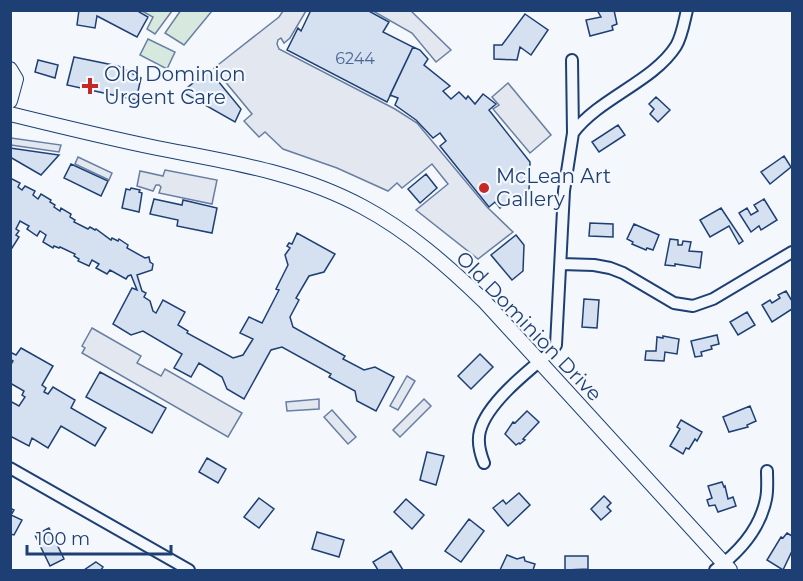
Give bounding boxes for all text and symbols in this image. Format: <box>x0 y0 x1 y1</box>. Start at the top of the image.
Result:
house number: 6244 <box>335 49 375 68</box>
place label: Old Dominion Urgent Care <box>104 62 246 109</box>
marker: Old Dominion Urgent Care <box>81 77 99 95</box>
place label: McLean Art Gallery <box>496 164 611 211</box>
marker: McLean Art Gallery <box>477 181 491 195</box>
street label: Old Dominion Drive <box>451 246 607 406</box>
scale bar <box>27 518 171 556</box>
text: 100 m <box>36 528 90 550</box>

